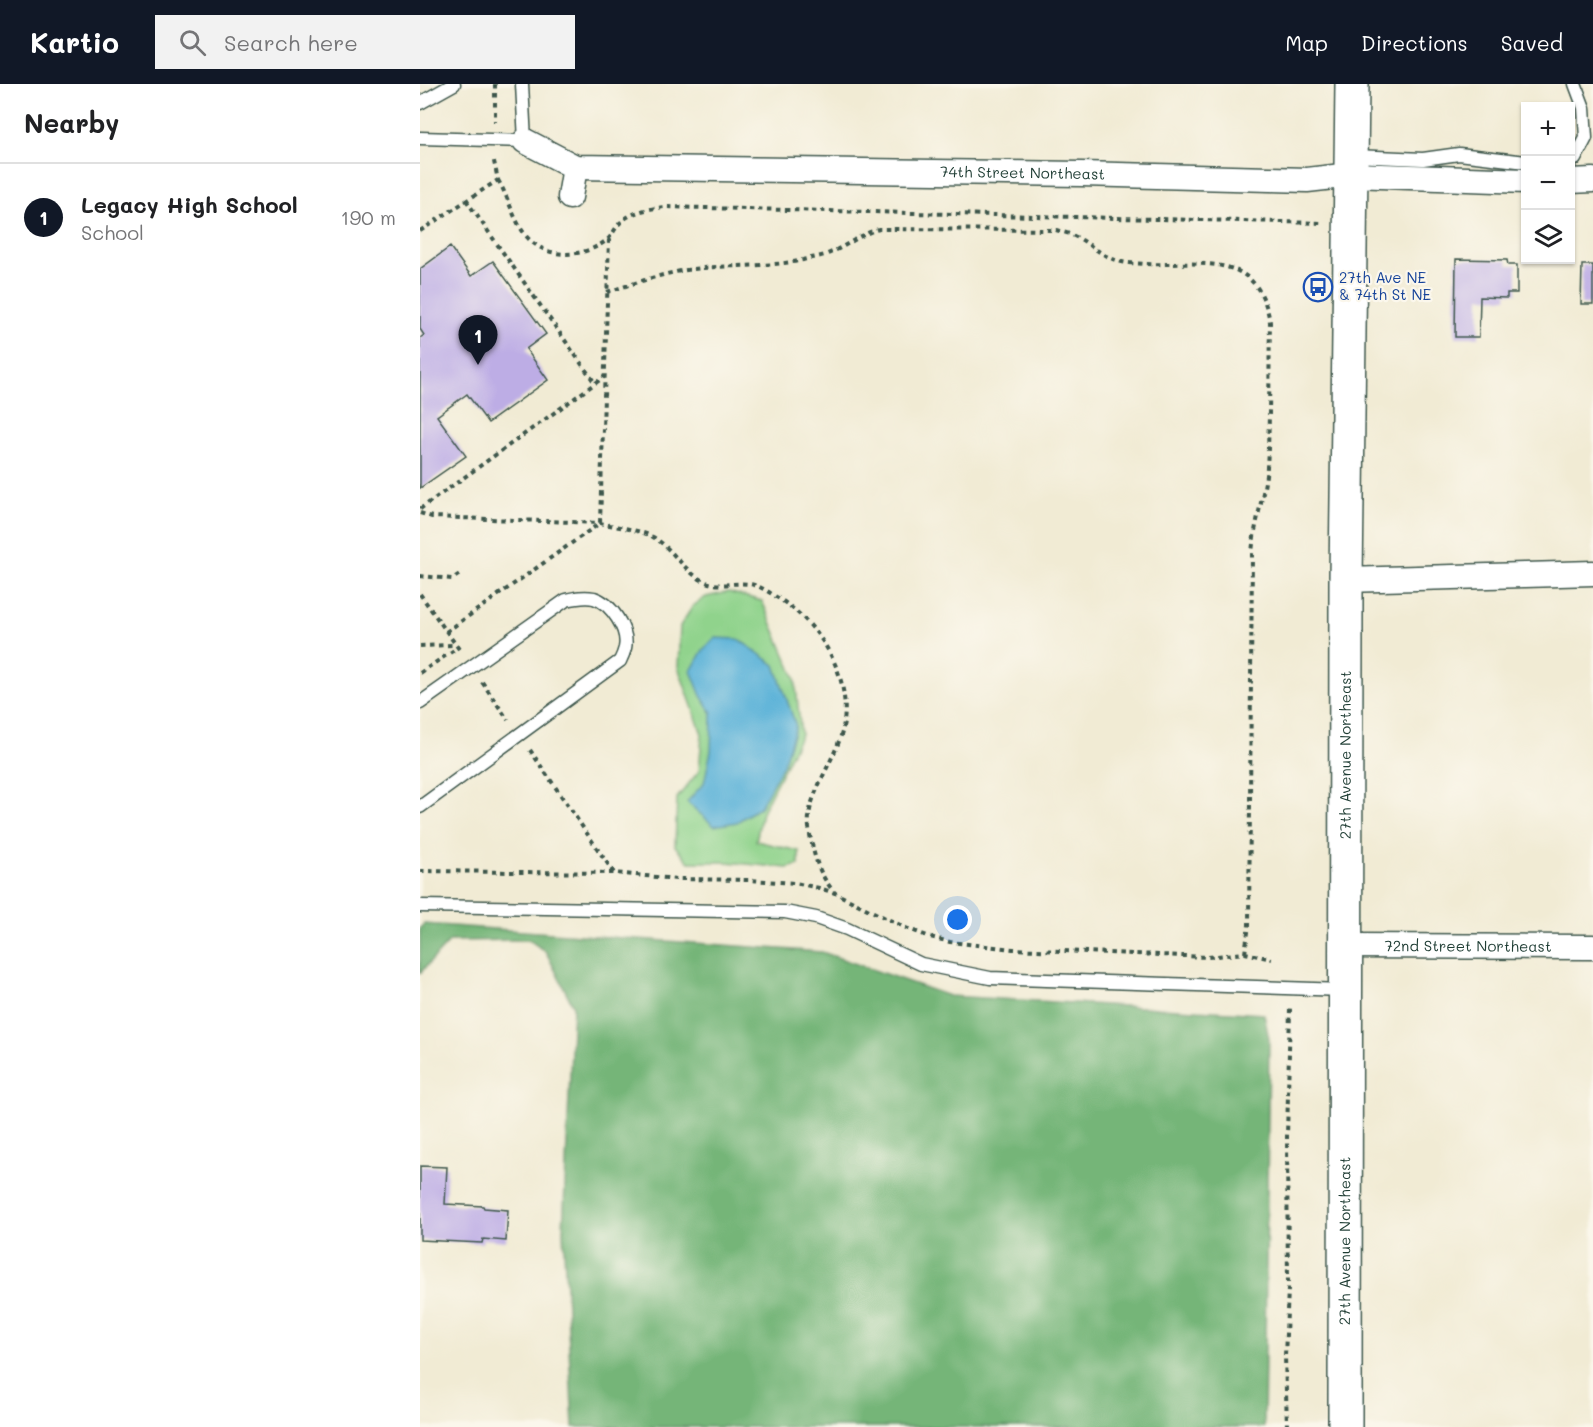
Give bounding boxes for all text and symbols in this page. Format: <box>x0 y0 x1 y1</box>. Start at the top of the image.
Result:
search box <box>155 15 575 69</box>
text: Kartio <box>30 24 119 60</box>
icon: search <box>176 26 209 59</box>
text: Search here <box>224 28 358 57</box>
text: Map <box>1285 29 1328 56</box>
text: Directions <box>1361 29 1468 56</box>
text: Saved <box>1501 29 1563 56</box>
map controls <box>1521 102 1575 264</box>
button: + <box>1521 102 1575 156</box>
text: Nearby <box>24 106 119 140</box>
button: − <box>1521 156 1575 210</box>
street label: 74th Street Northeast <box>940 161 1105 184</box>
text: Legacy High School <box>81 190 298 219</box>
text: 1 <box>39 204 48 230</box>
text: 190 m <box>341 204 396 230</box>
button: layers <box>1521 210 1575 264</box>
text: School <box>81 219 144 245</box>
place label: 27th Ave NE & 74th St NE <box>1339 267 1432 304</box>
bus stop icon: 27th Ave NE & 74th St NE <box>1302 271 1334 303</box>
pin: 1 <box>458 316 498 365</box>
street label: 27th Avenue Northeast <box>1335 671 1355 839</box>
your location <box>943 905 972 934</box>
street label: 72nd Street Northeast <box>1384 935 1552 956</box>
street label: 27th Avenue Northeast <box>1334 1157 1354 1325</box>

